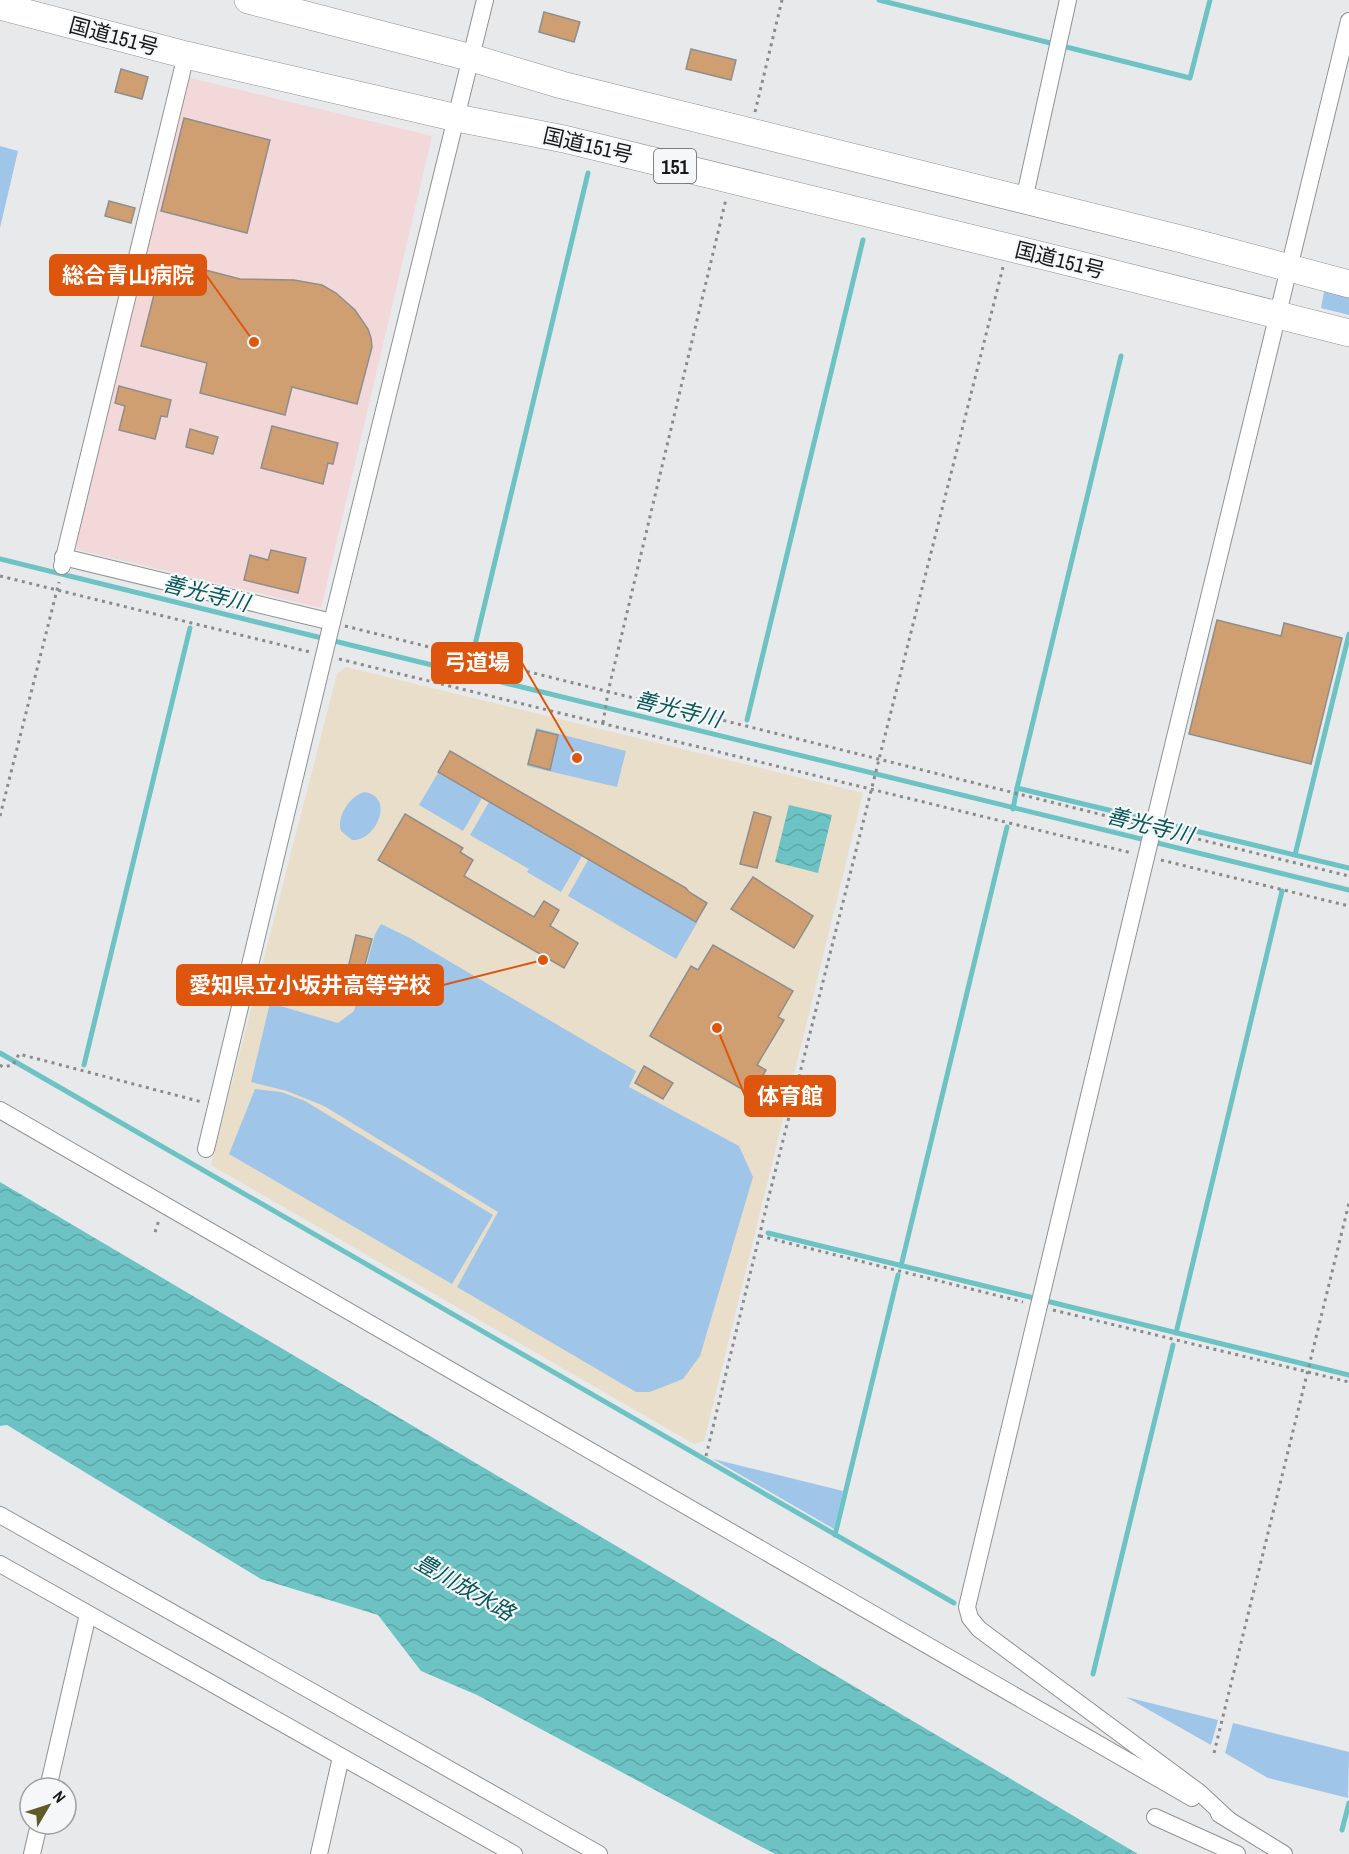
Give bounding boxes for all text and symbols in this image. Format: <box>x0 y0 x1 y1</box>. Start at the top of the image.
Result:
street label: 国道151号 <box>66 10 162 62</box>
street label: 国道151号 <box>540 121 636 169</box>
road number: 151 <box>654 149 696 183</box>
street label: 国道151号 <box>1012 235 1108 285</box>
callout: 総合青山病院 <box>50 255 206 295</box>
text: 総合青山病院 <box>62 260 194 290</box>
water label: 善光寺川 <box>160 568 254 619</box>
callout: 弓道場 <box>432 643 522 683</box>
text: 弓道場 <box>444 647 510 677</box>
water label: 善光寺川 <box>632 684 726 735</box>
water label: 善光寺川 <box>1104 800 1198 851</box>
callout: 愛知県立小坂井高等学校 <box>177 965 443 1005</box>
text: 愛知県立小坂井高等学校 <box>189 970 431 1000</box>
callout: 体育館 <box>745 1076 835 1116</box>
text: 体育館 <box>757 1081 823 1111</box>
water label: 豊川放水路 <box>410 1547 522 1628</box>
north arrow <box>18 1776 78 1836</box>
text: N <box>48 1786 71 1807</box>

